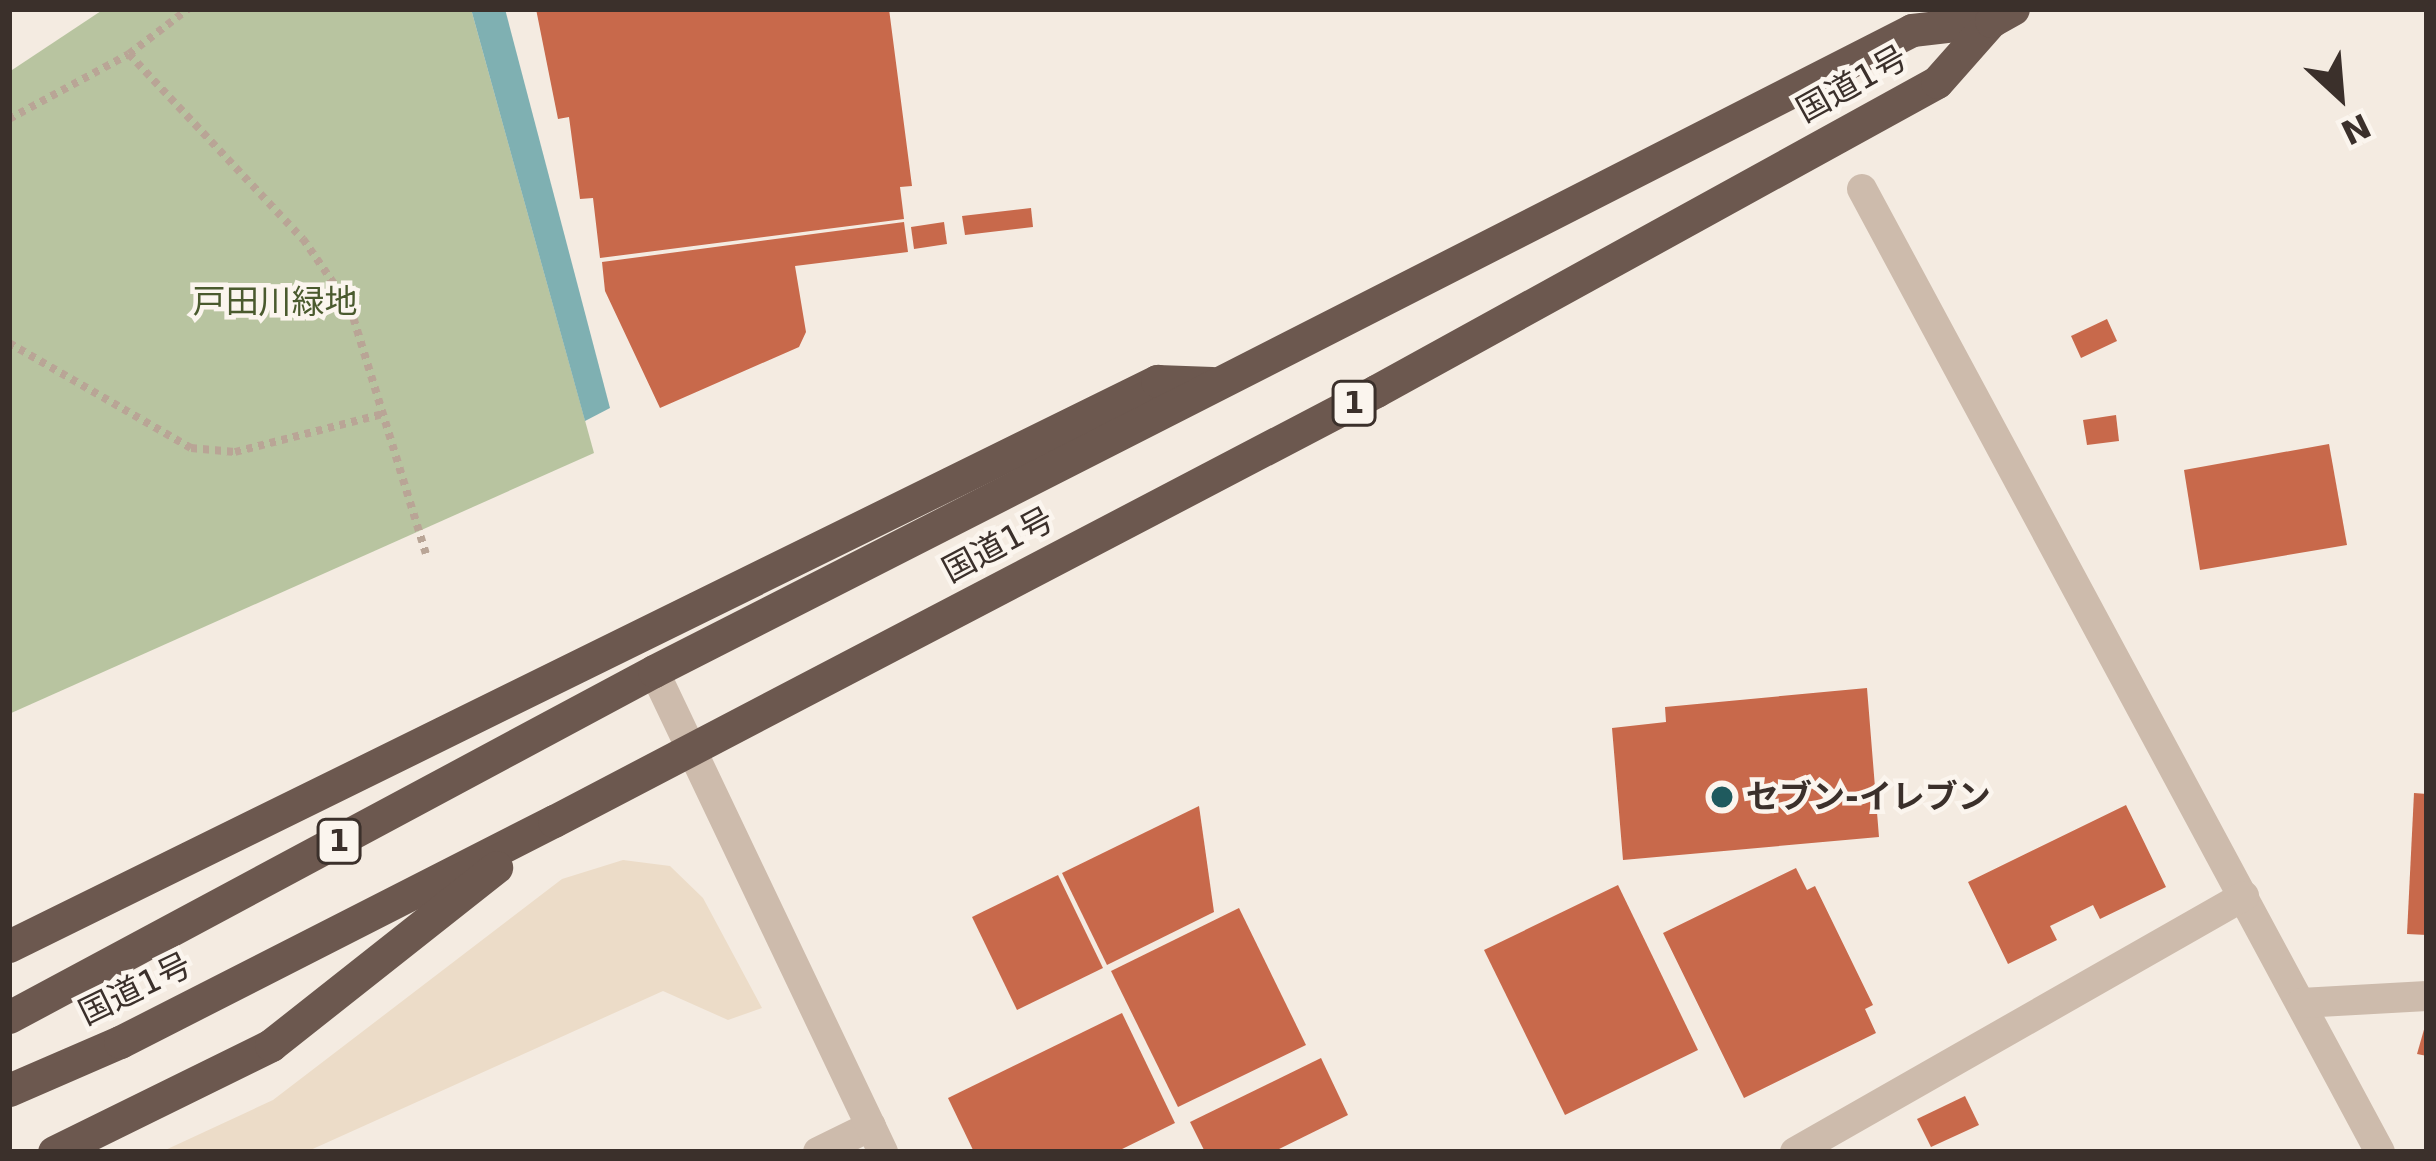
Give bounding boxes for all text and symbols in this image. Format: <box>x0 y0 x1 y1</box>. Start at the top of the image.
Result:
north arrow <box>2280 36 2400 156</box>
street label: 国道1号 <box>1790 38 1914 130</box>
text: N <box>2335 105 2377 152</box>
park label: 戸田川緑地 <box>193 282 357 322</box>
road number: 1 <box>1330 379 1378 427</box>
street label: 国道1号 <box>936 499 1060 591</box>
place label: セブン-イレブン <box>1746 777 1991 817</box>
marker: セブン-イレブン <box>1709 784 1735 810</box>
road number: 1 <box>315 817 363 865</box>
street label: 国道1号 <box>72 945 198 1033</box>

